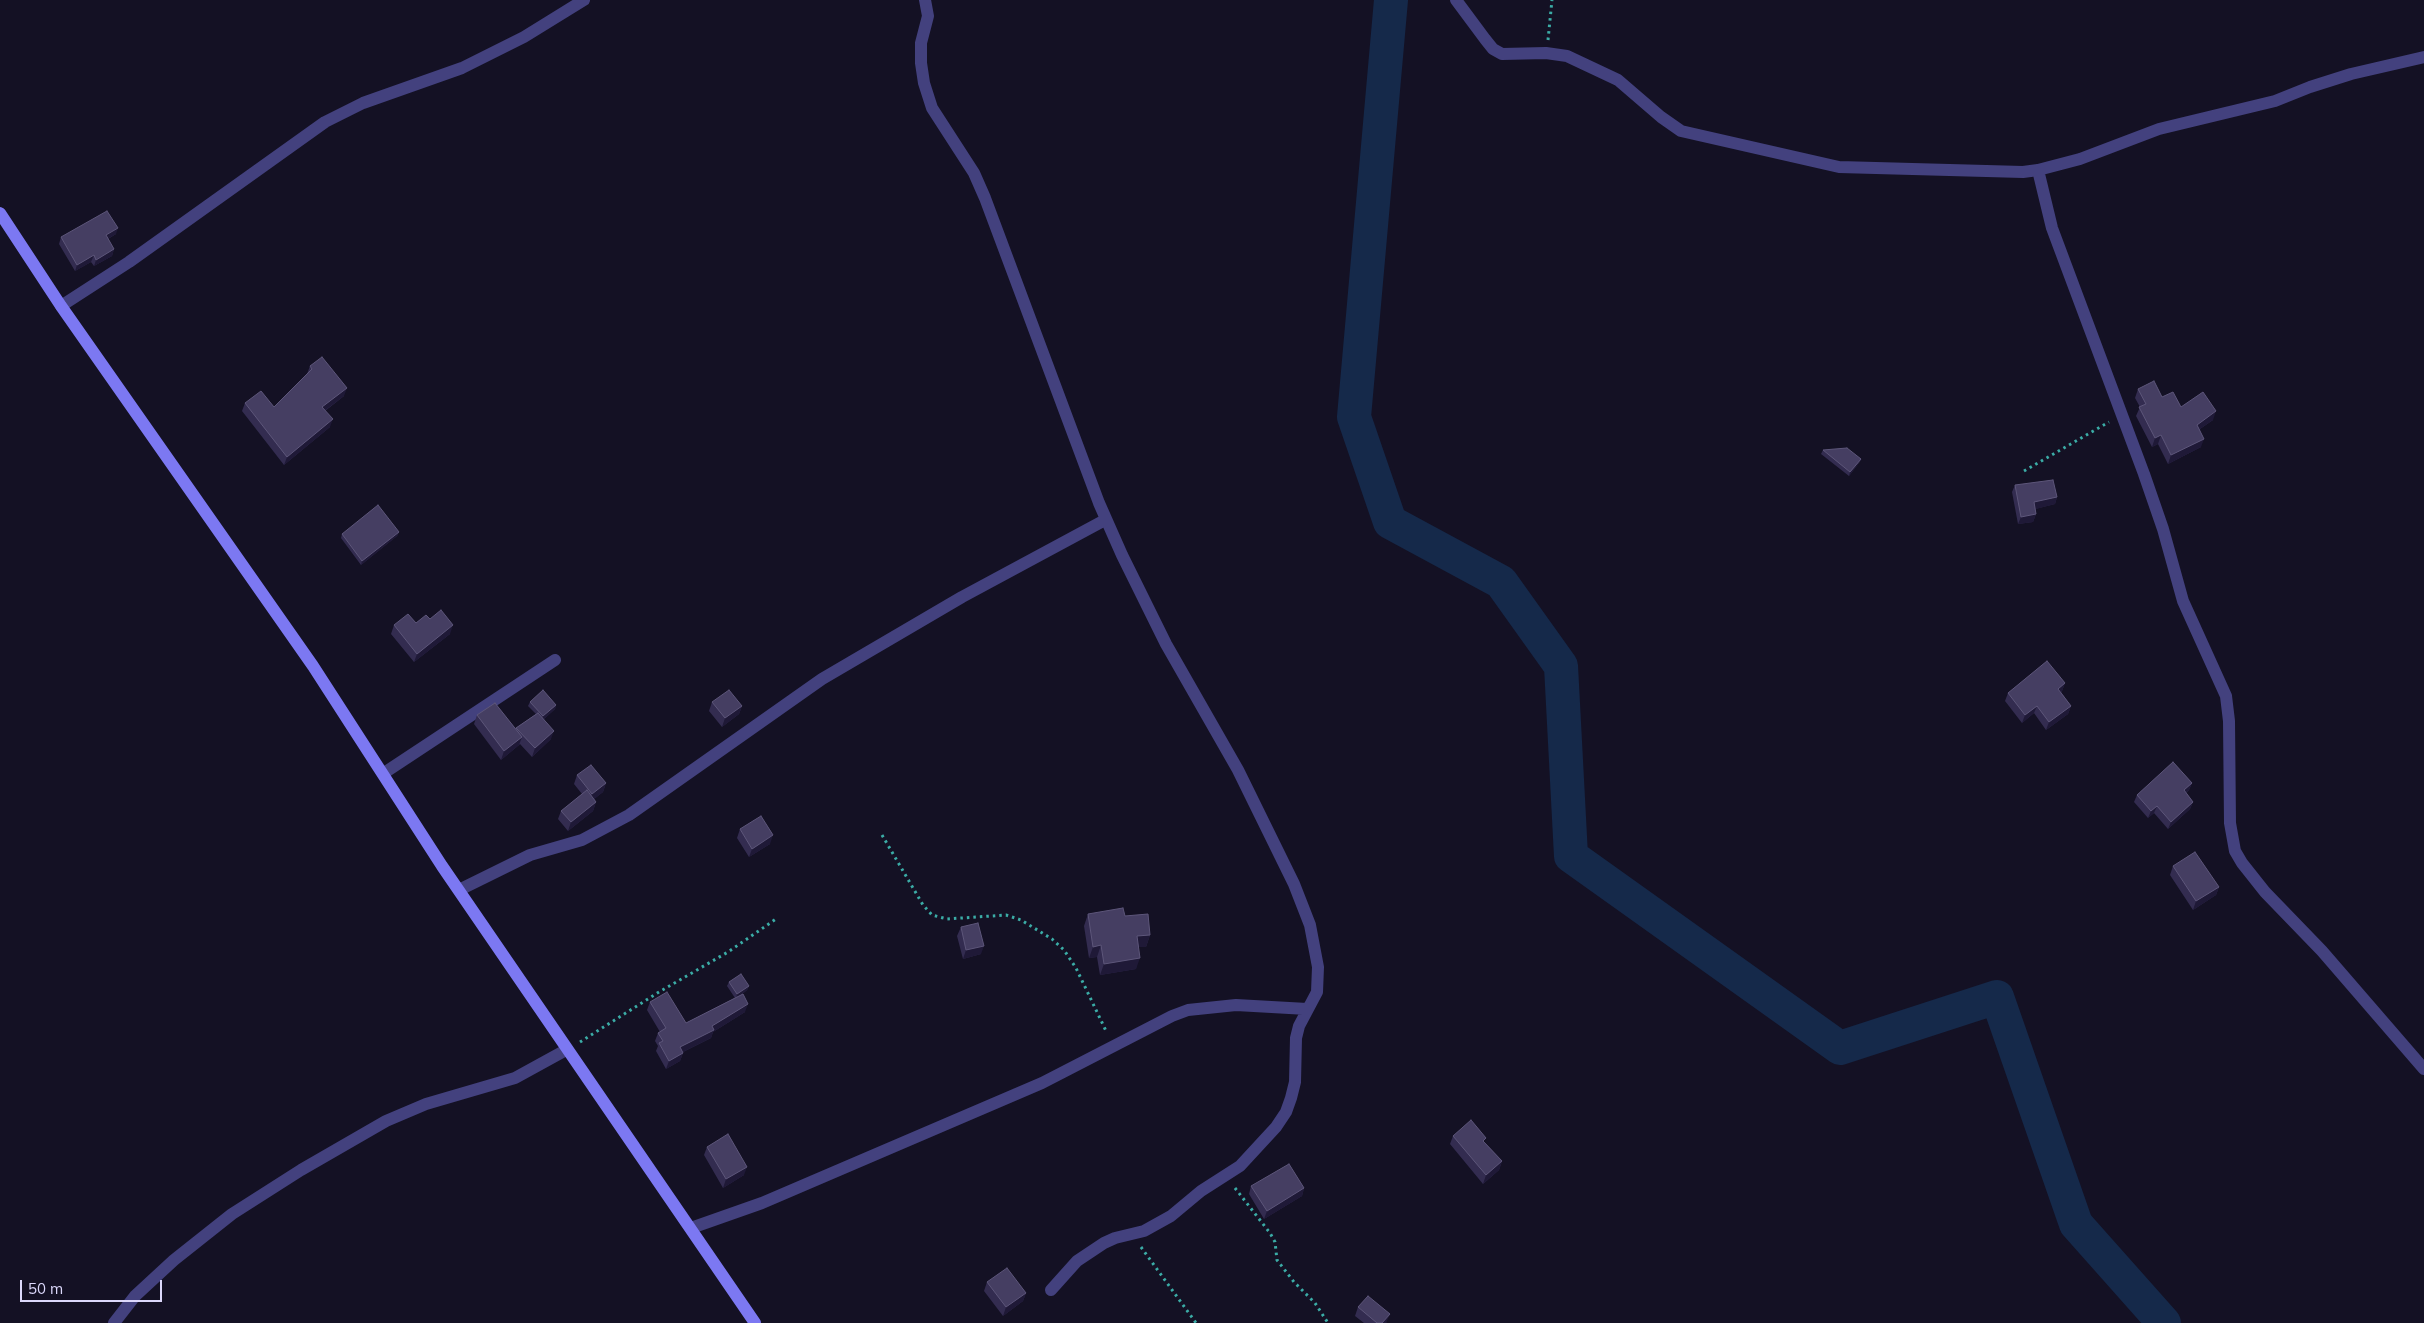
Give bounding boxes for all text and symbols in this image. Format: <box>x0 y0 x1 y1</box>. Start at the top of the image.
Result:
scale bar <box>22 1270 165 1302</box>
text: 50 m <box>28 1279 63 1298</box>

